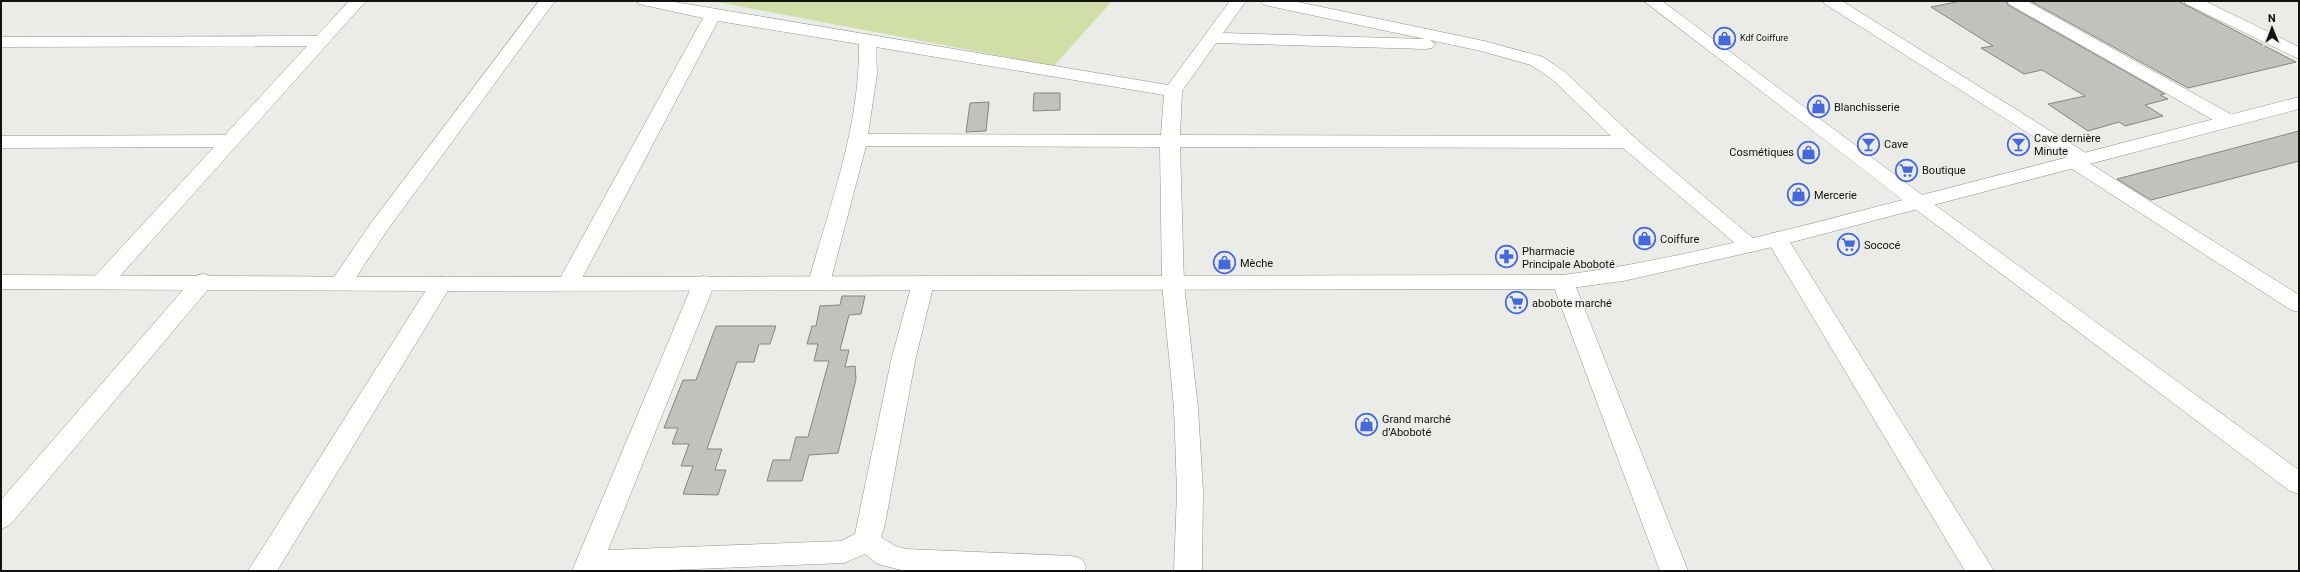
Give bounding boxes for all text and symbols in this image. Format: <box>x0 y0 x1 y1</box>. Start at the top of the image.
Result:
north arrow <box>2252 8 2292 48</box>
text: N <box>2268 12 2276 25</box>
shop icon: Kdf Coiffure <box>1711 25 1737 51</box>
place label: Kdf Coiffure <box>1740 33 1788 43</box>
shop icon: Blanchisserie <box>1806 94 1832 120</box>
place label: Blanchisserie <box>1834 101 1900 114</box>
bar icon: Cave <box>1856 131 1882 157</box>
bar icon: Cave dernière Minute <box>2006 131 2032 157</box>
place label: Cave dernière Minute <box>2034 132 2101 158</box>
place label: Cave <box>1884 138 1908 151</box>
shop icon: Cosmétiques <box>1796 139 1822 165</box>
place label: Cosmétiques <box>1729 146 1794 159</box>
supermarket icon: Boutique <box>1894 157 1920 183</box>
place label: Boutique <box>1922 164 1966 177</box>
shop icon: Mercerie <box>1785 182 1811 208</box>
place label: Mercerie <box>1814 189 1857 202</box>
shop icon: Coiffure <box>1632 226 1658 252</box>
supermarket icon: Sococé <box>1836 232 1862 258</box>
place label: Coiffure <box>1660 233 1699 246</box>
place label: Sococé <box>1864 239 1901 252</box>
pharmacy icon: Pharmacie Principale Aboboté <box>1493 244 1519 270</box>
place label: Pharmacie Principale Aboboté <box>1522 245 1615 271</box>
shop icon: Mèche <box>1212 250 1238 276</box>
place label: Mèche <box>1240 257 1273 270</box>
supermarket icon: abobote marché <box>1504 290 1530 316</box>
place label: abobote marché <box>1532 297 1612 310</box>
shop icon: Grand marché d’Aboboté <box>1354 412 1380 438</box>
place label: Grand marché d’Aboboté <box>1382 413 1451 439</box>

